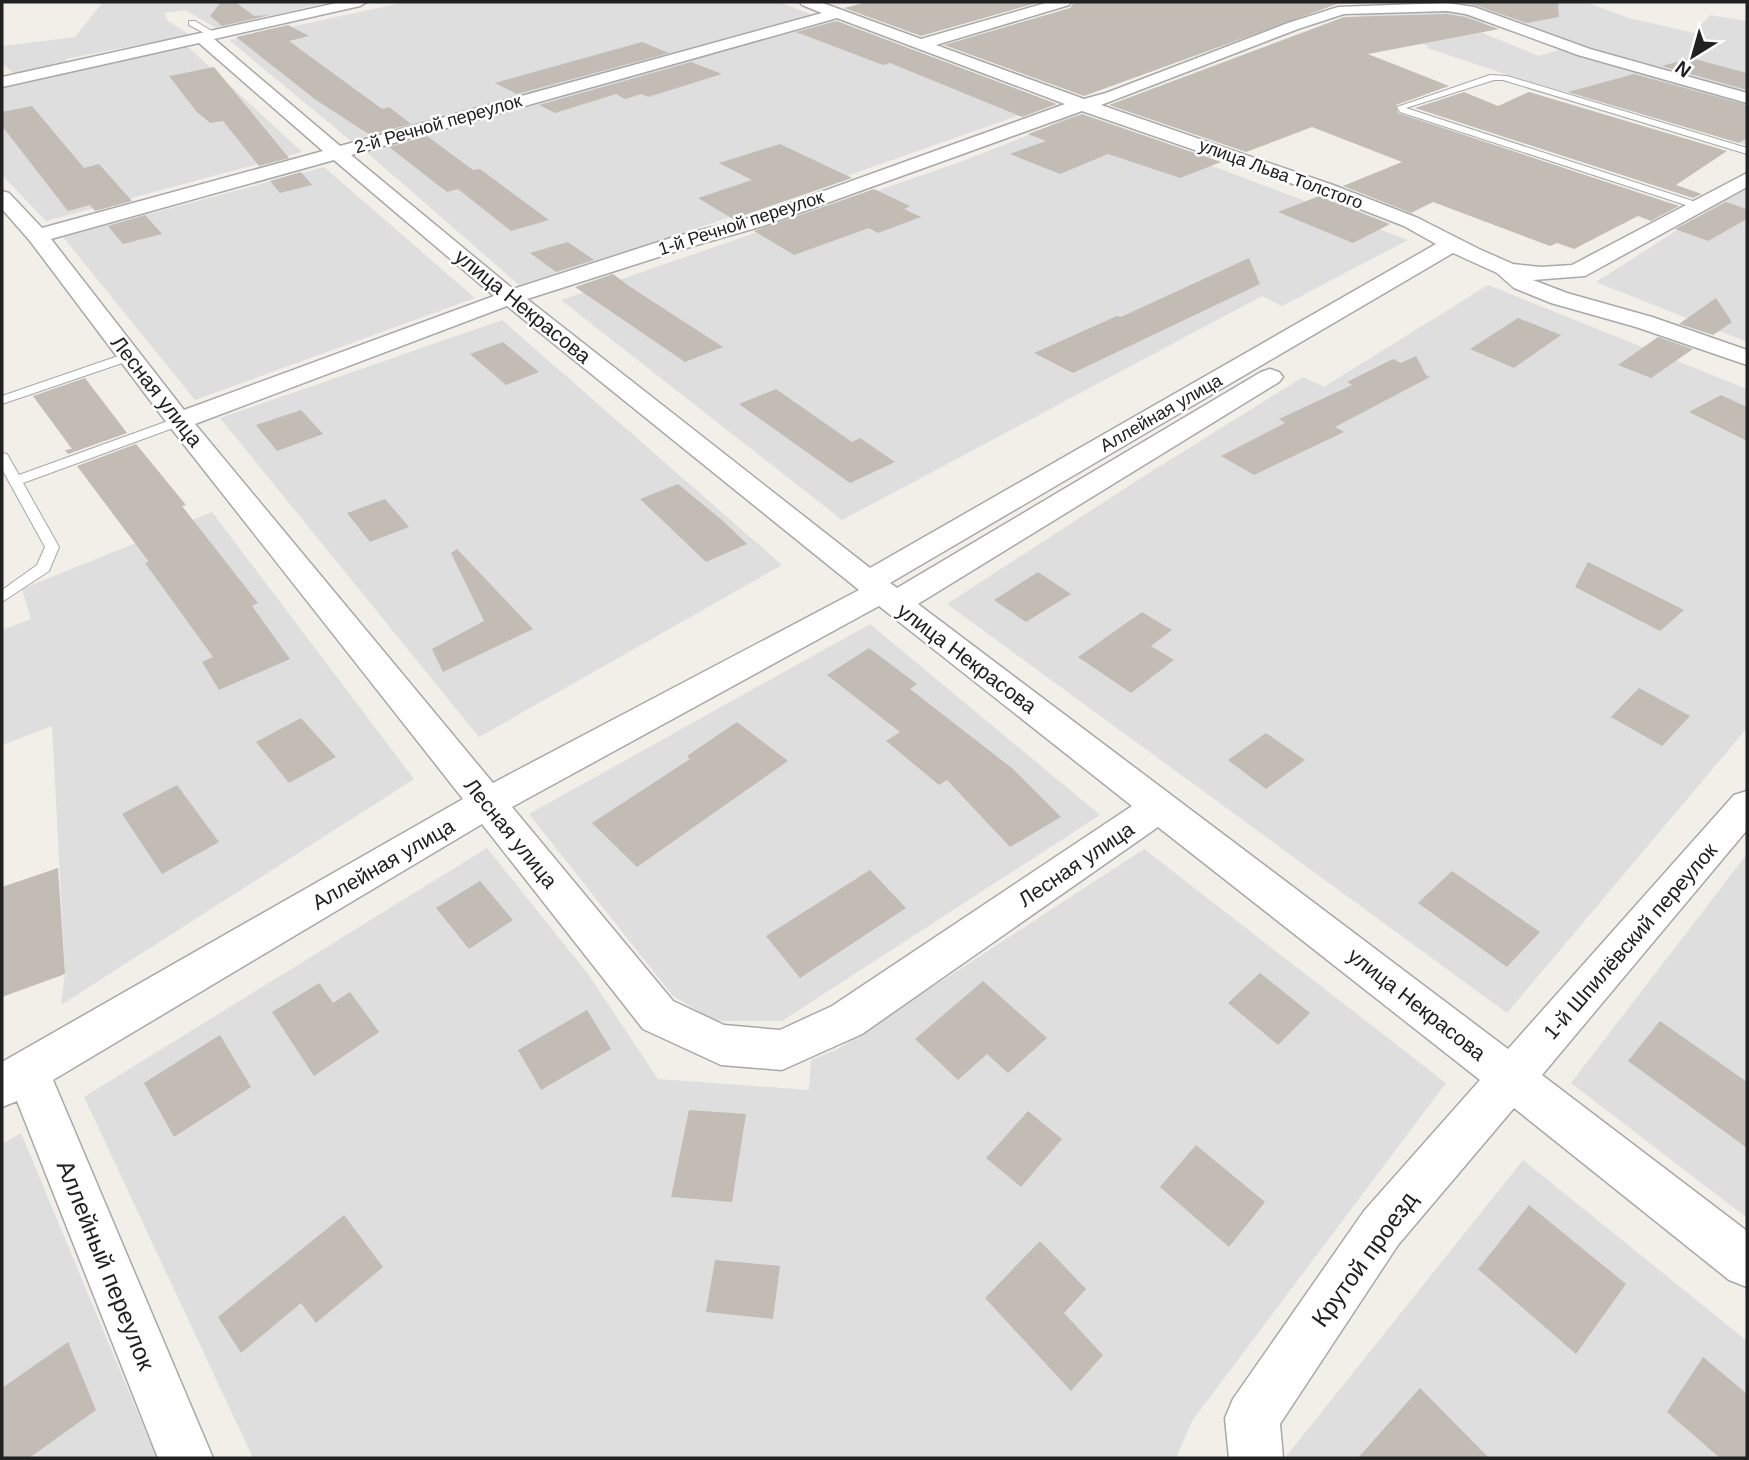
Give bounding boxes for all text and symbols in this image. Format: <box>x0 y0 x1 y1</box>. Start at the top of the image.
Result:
north arrow <box>1658 21 1728 91</box>
text: N <box>1671 57 1695 82</box>
street label: 2-й Речной переулок <box>352 91 524 157</box>
street label: улица Льва Толстого <box>1196 135 1366 213</box>
street label: 1-й Речной переулок <box>656 187 826 259</box>
street label: улица Некрасова <box>450 244 596 368</box>
street label: Лесная улица <box>107 331 208 451</box>
street label: Аллейная улица <box>1097 370 1226 456</box>
street label: улица Некрасова <box>893 598 1041 718</box>
street label: Лесная улица <box>460 774 562 893</box>
street label: Аллейная улица <box>308 814 458 914</box>
street label: Лесная улица <box>1014 817 1138 911</box>
street label: 1-й Шпилёвский переулок <box>1539 838 1722 1044</box>
street label: улица Некрасова <box>1344 943 1491 1065</box>
street label: Аллейный переулок <box>52 1156 161 1374</box>
street label: Крутой проезд <box>1306 1186 1422 1332</box>

